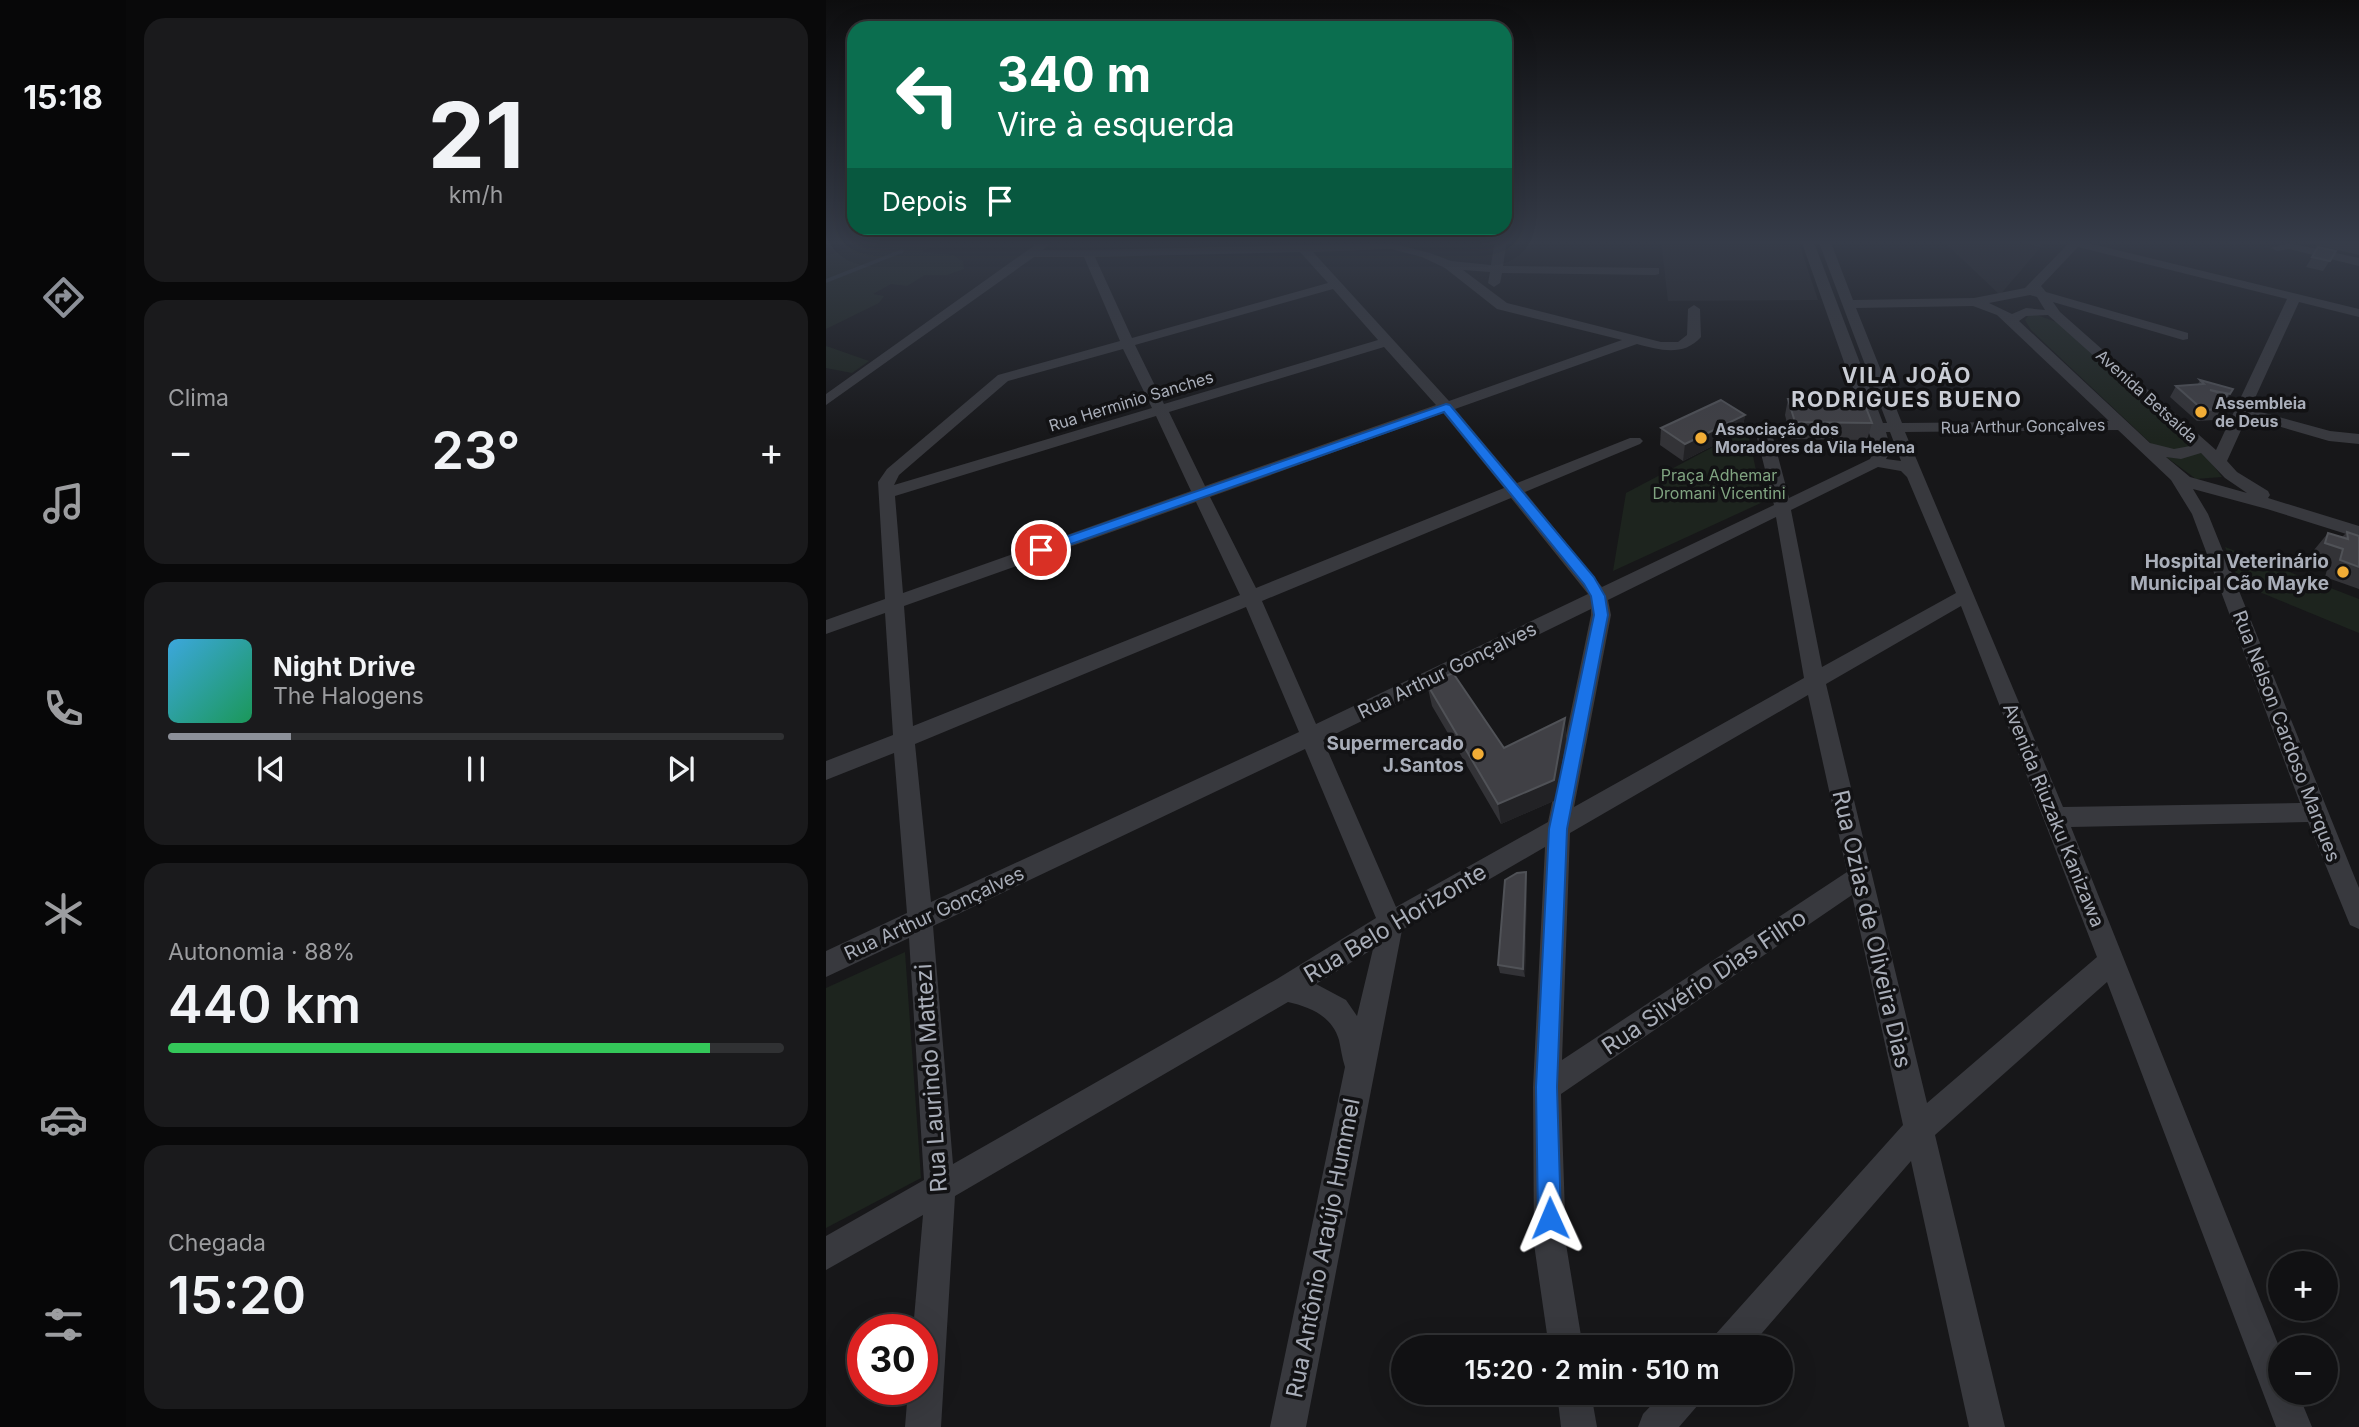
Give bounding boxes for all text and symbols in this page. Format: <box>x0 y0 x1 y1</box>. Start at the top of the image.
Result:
text: 340 m <box>997 45 1151 104</box>
icon: left <box>882 49 973 140</box>
text: 15:18 <box>23 78 103 117</box>
text: 21 <box>428 80 524 190</box>
text: Vire à esquerda <box>997 105 1235 144</box>
text: km/h <box>449 181 503 209</box>
icon: arrive <box>981 182 1019 220</box>
text: Depois <box>882 186 967 217</box>
icon: directions <box>39 273 88 322</box>
street label: Avenida Betsaída <box>2092 345 2202 447</box>
district label: VILA JOÃO RODRIGUES BUENO <box>1791 362 2023 412</box>
street label: Rua Herminio Sanches <box>1046 366 1216 436</box>
text: Clima <box>168 384 229 412</box>
place label: Assembleia de Deus <box>2215 393 2306 431</box>
marker: Assembleia de Deus <box>2193 404 2209 420</box>
street label: Rua Arthur Gonçalves <box>1940 415 2106 437</box>
text: 23° <box>432 419 520 482</box>
place label: Associação dos Moradores da Vila Helena <box>1715 419 1915 457</box>
text: − <box>168 428 193 474</box>
text: + <box>759 428 784 474</box>
marker: Associação dos Moradores da Vila Helena <box>1693 430 1709 446</box>
park label: Praça Adhemar Dromani Vicentini <box>1653 465 1786 503</box>
icon: music <box>39 479 88 528</box>
pin <box>1011 520 1071 580</box>
icon: arrive <box>1022 531 1060 569</box>
place label: Hospital Veterinário Municipal Cão Mayke <box>2130 550 2329 595</box>
marker: Hospital Veterinário Municipal Cão Mayke <box>2335 564 2351 580</box>
street label: Rua Nelson Cardoso Marques <box>2228 607 2345 865</box>
street label: Rua Arthur Gonçalves <box>1354 617 1540 724</box>
text: Night Drive <box>273 651 415 682</box>
text: The Halogens <box>273 682 424 710</box>
icon: phone <box>39 684 88 733</box>
street label: Avenida Riuzaku Kanizawa <box>1998 700 2109 931</box>
place label: Supermercado J.Santos <box>1327 732 1464 777</box>
marker: Supermercado J.Santos <box>1470 746 1486 762</box>
icon: previous <box>252 750 290 788</box>
icon: pause <box>457 750 495 788</box>
icon: next <box>662 750 700 788</box>
street label: Rua Ozias de Oliveira Dias <box>1826 787 1918 1071</box>
street label: Rua Belo Horizonte <box>1299 857 1491 989</box>
street label: Rua Arthur Gonçalves <box>841 862 1028 965</box>
icon: climate <box>39 889 88 938</box>
street label: Rua Silvério Dias Filho <box>1597 903 1811 1061</box>
text: Autonomia · 88% <box>168 938 355 966</box>
street label: Rua Laurindo Mattezi <box>909 963 953 1193</box>
text: 440 km <box>168 973 361 1036</box>
icon: car <box>39 1095 88 1144</box>
street label: Rua Antônio Araújo Hummel <box>1280 1096 1366 1400</box>
position arrow <box>1513 1181 1587 1255</box>
text: Chegada <box>168 1229 266 1257</box>
map controls <box>2268 1251 2338 1405</box>
button: + <box>2268 1251 2338 1321</box>
text: 15:20 <box>168 1264 306 1327</box>
icon: filters <box>39 1300 88 1349</box>
speed limit sign: 30 <box>847 1314 938 1405</box>
button: − <box>2268 1335 2338 1405</box>
text: 15:20 · 2 min · 510 m <box>1464 1354 1720 1385</box>

